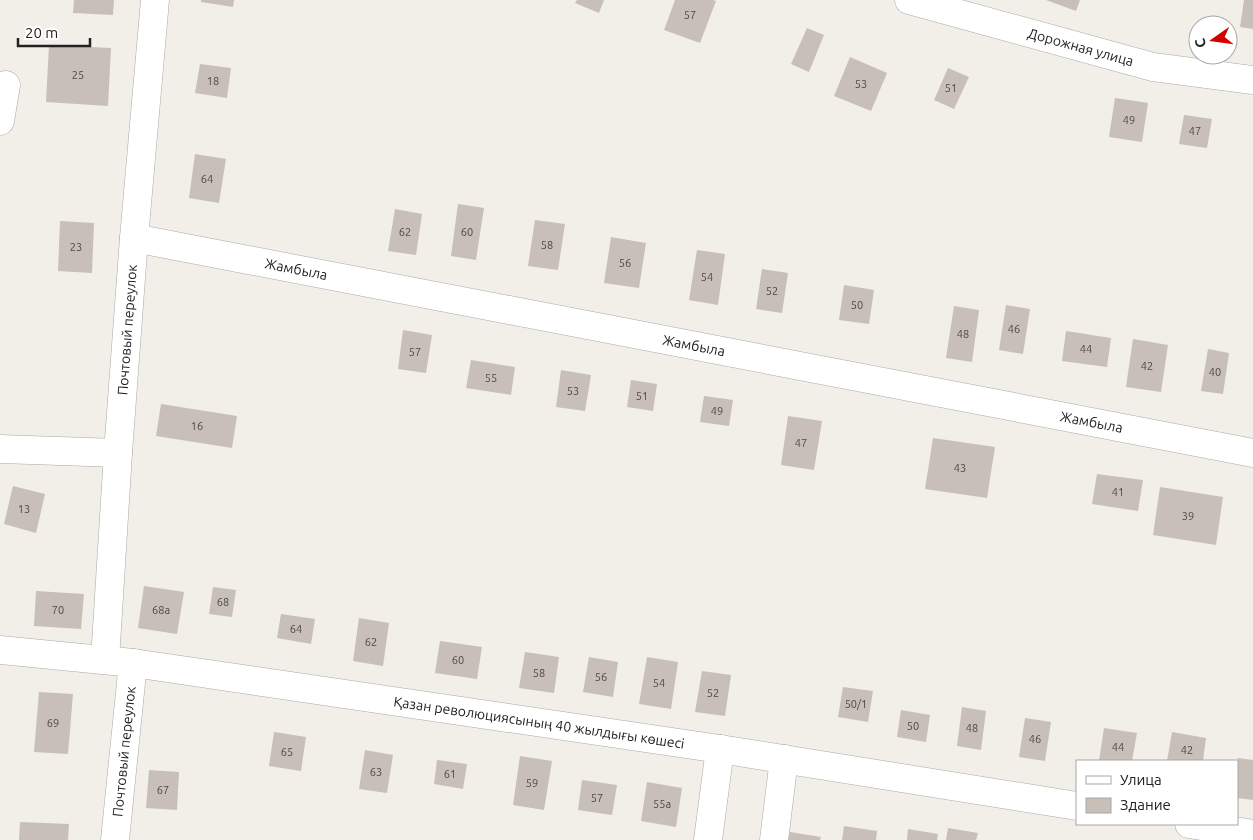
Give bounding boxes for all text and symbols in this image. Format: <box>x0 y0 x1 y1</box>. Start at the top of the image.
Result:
house number: 57 <box>684 9 696 21</box>
scale bar <box>18 15 90 47</box>
north arrow <box>1188 15 1238 65</box>
text: 20 m <box>25 24 58 41</box>
street label: Дорожная улица <box>1026 25 1135 69</box>
text: С <box>1192 37 1209 49</box>
house number: 25 <box>72 69 84 81</box>
house number: 18 <box>207 75 219 87</box>
house number: 53 <box>855 78 867 90</box>
house number: 51 <box>945 82 957 94</box>
house number: 49 <box>1123 114 1135 126</box>
house number: 47 <box>1189 125 1201 137</box>
house number: 64 <box>201 173 213 185</box>
house number: 62 <box>399 226 411 238</box>
house number: 60 <box>461 226 473 238</box>
house number: 58 <box>541 239 553 251</box>
house number: 23 <box>70 241 82 253</box>
street label: Жамбыла <box>263 255 329 283</box>
house number: 56 <box>619 257 631 269</box>
street label: Почтовый переулок <box>114 264 140 396</box>
house number: 54 <box>701 271 713 283</box>
house number: 52 <box>766 285 778 297</box>
house number: 50 <box>851 299 863 311</box>
house number: 46 <box>1008 323 1020 335</box>
house number: 48 <box>957 328 969 340</box>
street label: Жамбыла <box>661 332 726 359</box>
house number: 44 <box>1080 343 1092 355</box>
house number: 57 <box>409 346 421 358</box>
house number: 42 <box>1141 360 1153 372</box>
house number: 40 <box>1209 366 1221 378</box>
house number: 55 <box>485 372 497 384</box>
house number: 53 <box>567 385 579 397</box>
house number: 51 <box>636 390 648 402</box>
house number: 49 <box>711 405 723 417</box>
street label: Жамбыла <box>1059 408 1124 436</box>
house number: 16 <box>191 420 203 432</box>
house number: 47 <box>795 437 807 449</box>
house number: 43 <box>954 462 966 474</box>
house number: 41 <box>1112 486 1124 498</box>
house number: 13 <box>18 503 30 515</box>
house number: 39 <box>1182 510 1194 522</box>
house number: 68 <box>217 596 229 608</box>
house number: 70 <box>52 604 64 616</box>
house number: 68а <box>152 604 170 616</box>
house number: 64 <box>290 623 302 635</box>
house number: 62 <box>365 636 377 648</box>
house number: 60 <box>452 654 464 666</box>
house number: 58 <box>533 667 545 679</box>
house number: 56 <box>595 671 607 683</box>
house number: 54 <box>653 677 665 689</box>
street label: Почтовый переулок <box>109 685 139 818</box>
house number: 52 <box>707 687 719 699</box>
street label: Қазан революциясының 40 жылдығы көшесі <box>392 693 686 752</box>
house number: 50/1 <box>845 698 867 710</box>
house number: 69 <box>47 717 59 729</box>
house number: 50 <box>907 720 919 732</box>
house number: 48 <box>966 722 978 734</box>
house number: 46 <box>1029 733 1041 745</box>
house number: 44 <box>1112 741 1124 753</box>
house number: 42 <box>1181 744 1193 756</box>
house number: 65 <box>281 746 293 758</box>
legend <box>1076 760 1238 825</box>
house number: 63 <box>370 766 382 778</box>
house number: 61 <box>444 768 456 780</box>
text: Улица <box>1120 771 1162 788</box>
house number: 59 <box>526 777 538 789</box>
house number: 67 <box>157 784 169 796</box>
house number: 57 <box>591 792 603 804</box>
text: Здание <box>1120 796 1171 813</box>
house number: 55а <box>653 798 671 810</box>

